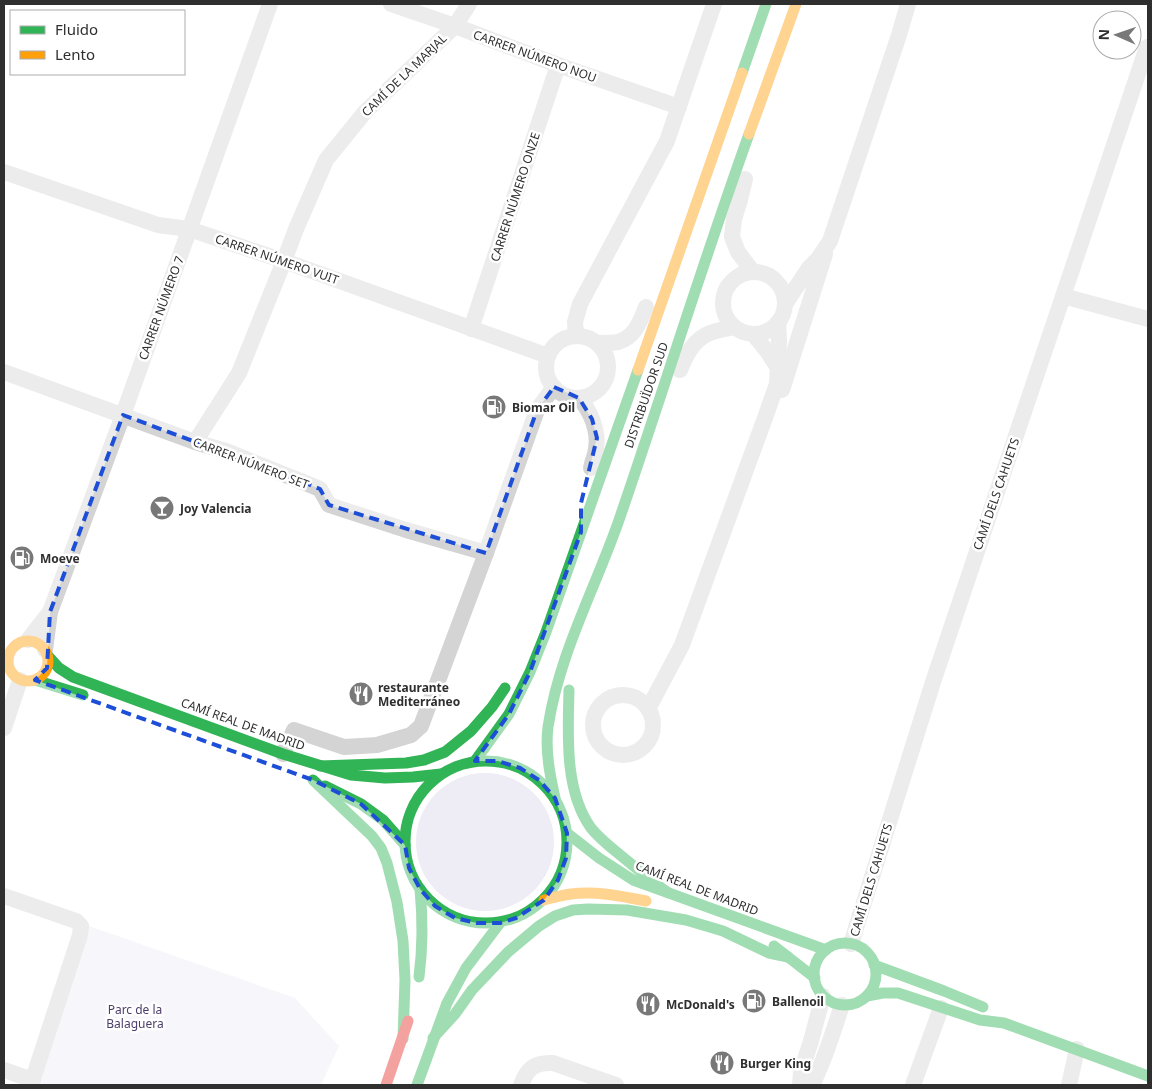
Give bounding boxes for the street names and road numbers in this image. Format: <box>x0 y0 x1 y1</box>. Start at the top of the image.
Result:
street label: CARRER NÚMERO NOU <box>471 26 599 86</box>
street label: CAMÍ DE LA MARJAL <box>358 30 450 120</box>
street label: CARRER NÚMERO ONZE <box>486 130 544 264</box>
street label: CARRER NÚMERO VUIT <box>213 230 341 288</box>
street label: CARRER NÚMERO 7 <box>134 253 188 362</box>
street label: DISTRIBUÏDOR SUD <box>620 339 672 450</box>
street label: CARRER NÚMERO SET <box>191 433 312 493</box>
street label: CAMÍ DELS CAHUETS <box>969 435 1023 552</box>
street label: CAMÍ REAL DE MADRID <box>179 694 308 754</box>
street label: CAMÍ DELS CAHUETS <box>846 821 896 939</box>
street label: CAMÍ REAL DE MADRID <box>633 857 761 919</box>

